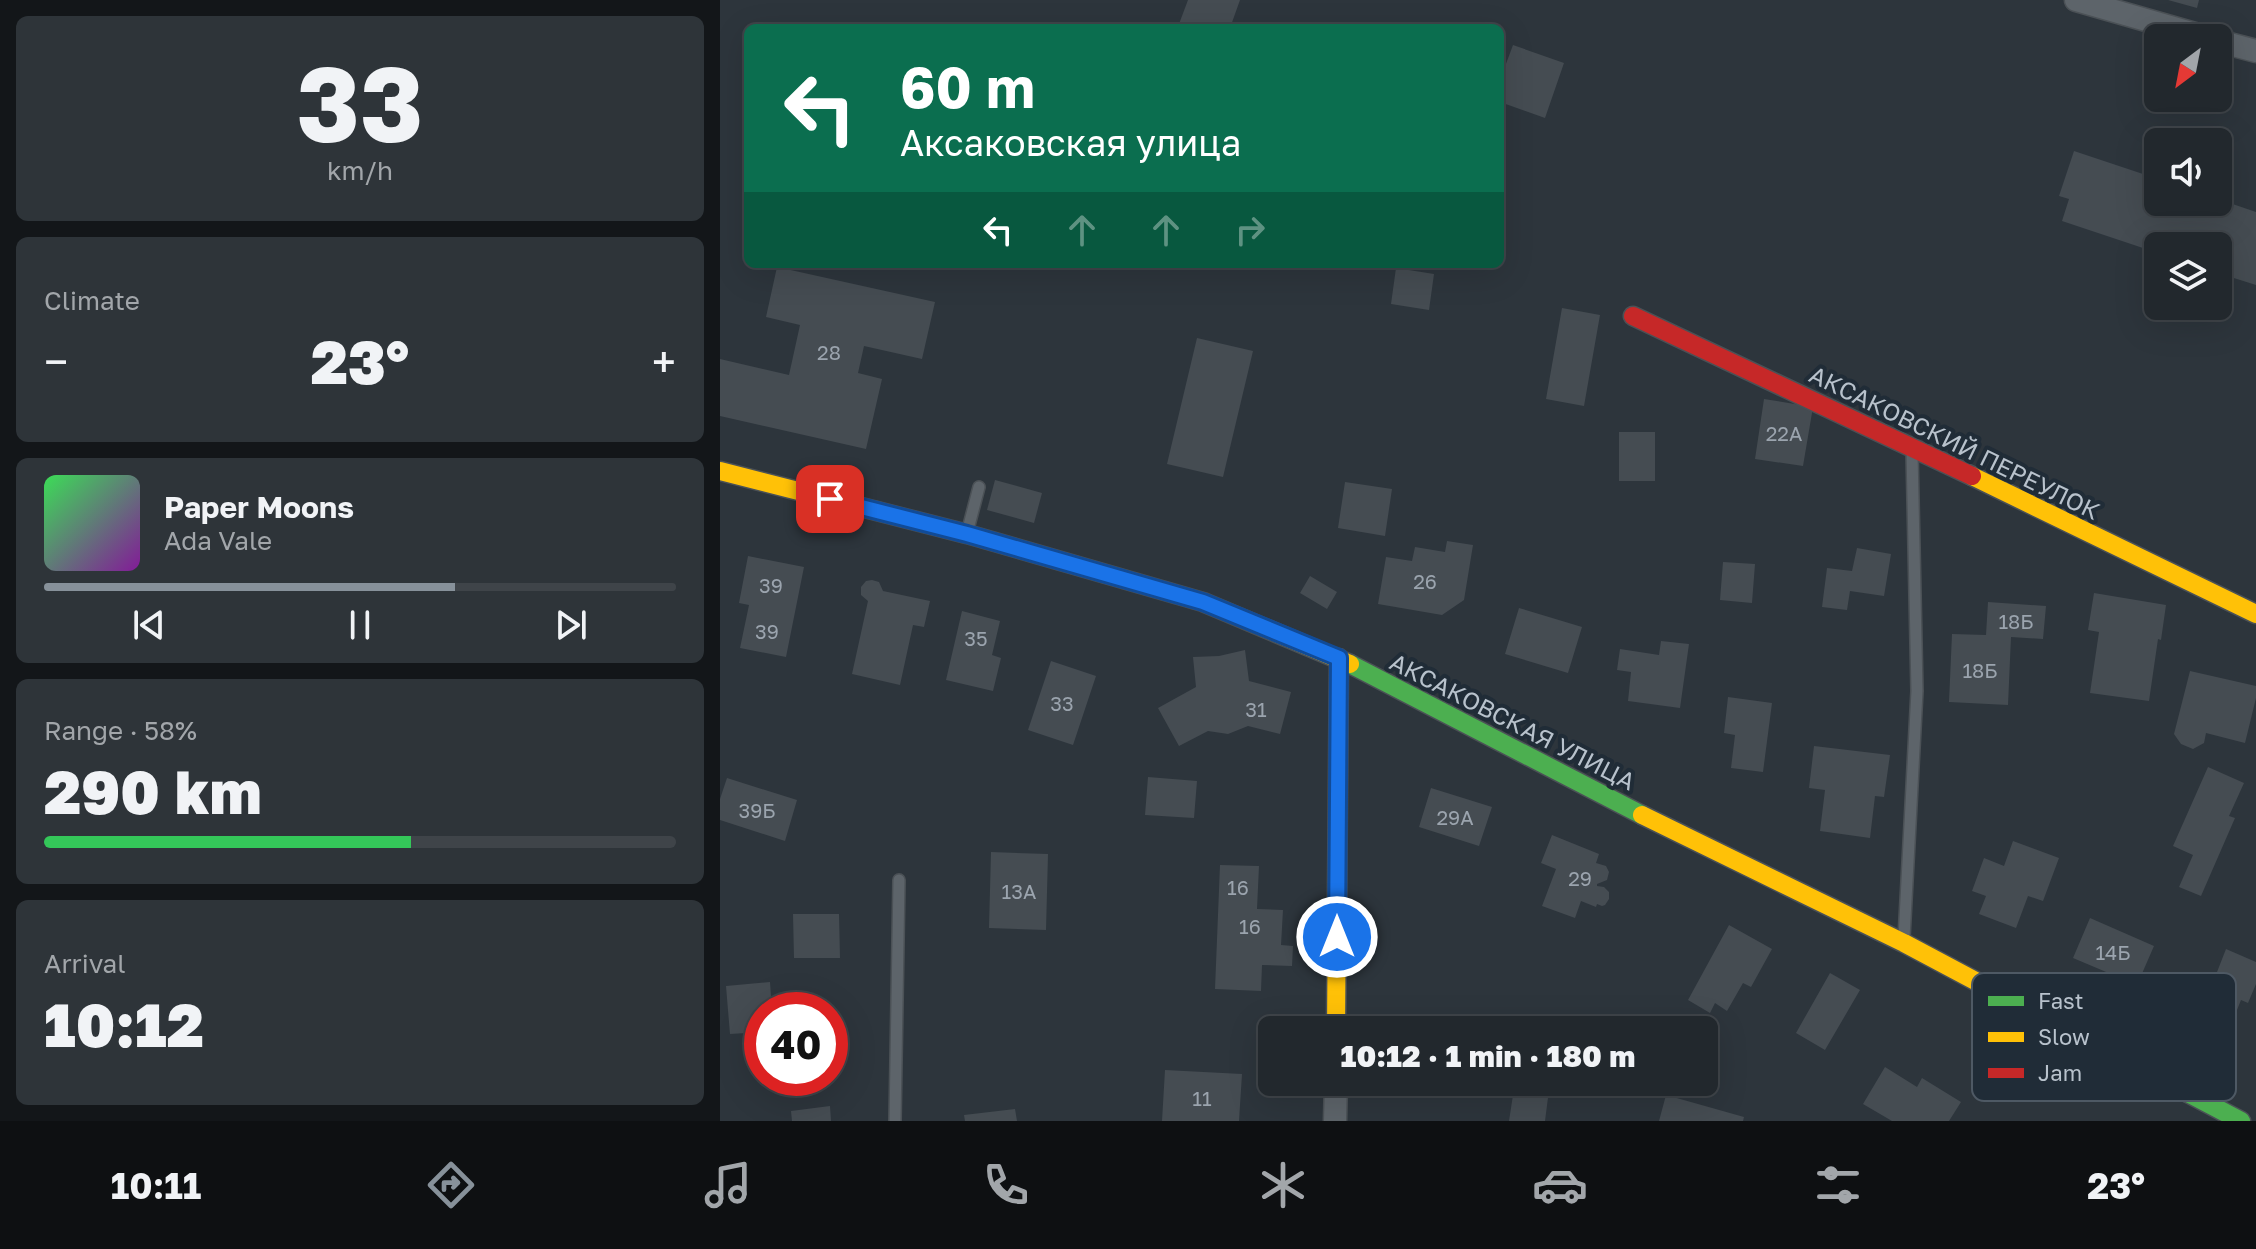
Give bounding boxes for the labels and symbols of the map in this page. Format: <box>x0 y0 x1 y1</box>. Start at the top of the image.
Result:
north arrow <box>2144 24 2232 112</box>
house number: 28 <box>817 340 841 364</box>
street label: АКСАКОВСКИЙ ПЕРЕУЛОК <box>1805 359 2105 525</box>
house number: 22А <box>1766 421 1802 445</box>
pin <box>796 465 864 533</box>
house number: 26 <box>1413 569 1437 593</box>
house number: 39 <box>759 573 783 597</box>
house number: 18Б <box>1998 609 2034 633</box>
house number: 39 <box>755 619 779 643</box>
house number: 35 <box>964 626 988 650</box>
street label: АКСАКОВСКАЯ УЛИЦА <box>1385 646 1641 796</box>
house number: 18Б <box>1962 658 1998 682</box>
house number: 33 <box>1050 691 1074 715</box>
house number: 31 <box>1245 697 1267 721</box>
house number: 39Б <box>738 798 776 822</box>
house number: 29А <box>1436 805 1474 829</box>
house number: 29 <box>1568 866 1592 890</box>
house number: 16 <box>1227 875 1249 899</box>
house number: 13А <box>1002 879 1036 903</box>
position arrow <box>1295 895 1379 979</box>
house number: 16 <box>1239 914 1261 938</box>
house number: 14Б <box>2095 940 2131 964</box>
legend <box>1972 973 2236 1101</box>
text: Fast <box>2038 987 2084 1014</box>
speed limit sign: 40 <box>744 992 848 1096</box>
text: Slow <box>2038 1023 2090 1050</box>
text: Jam <box>2038 1059 2082 1086</box>
house number: 11 <box>1192 1086 1212 1110</box>

